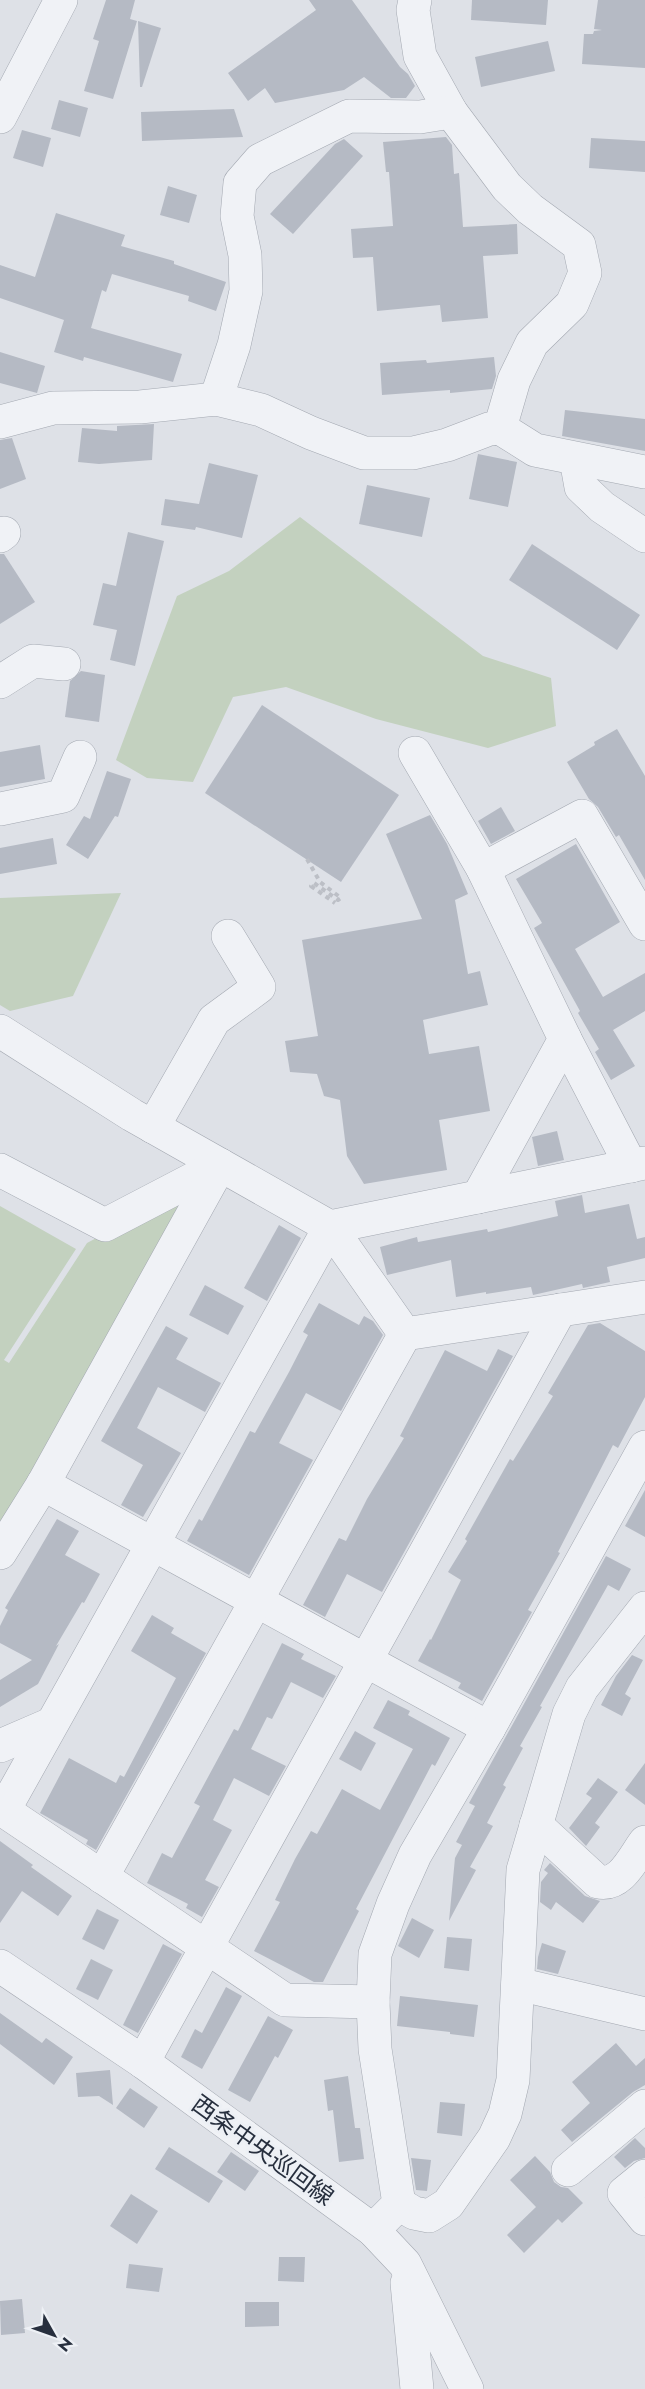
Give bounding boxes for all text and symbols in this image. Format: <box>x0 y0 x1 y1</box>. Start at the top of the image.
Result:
street label: 西条中央巡回線 <box>185 2086 341 2214</box>
north arrow <box>24 2305 84 2365</box>
text: N <box>52 2332 78 2357</box>

